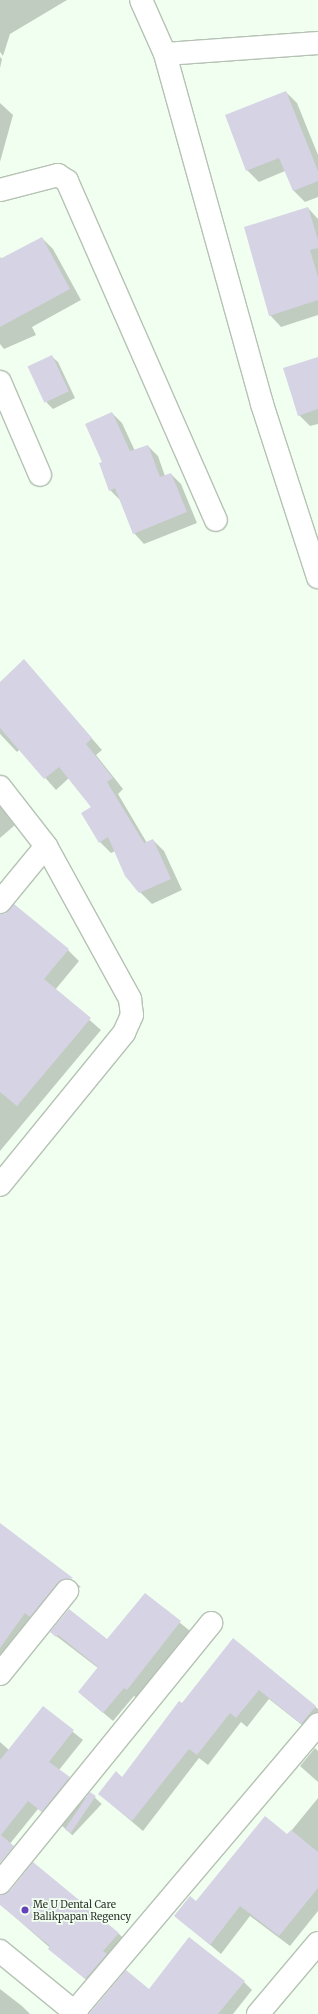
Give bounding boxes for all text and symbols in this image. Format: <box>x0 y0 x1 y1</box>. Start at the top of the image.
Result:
place label: Me U Dental Care Balikpapan Regency <box>33 1898 131 1922</box>
marker: Me U Dental Care Balikpapan Regency <box>20 1905 30 1915</box>

